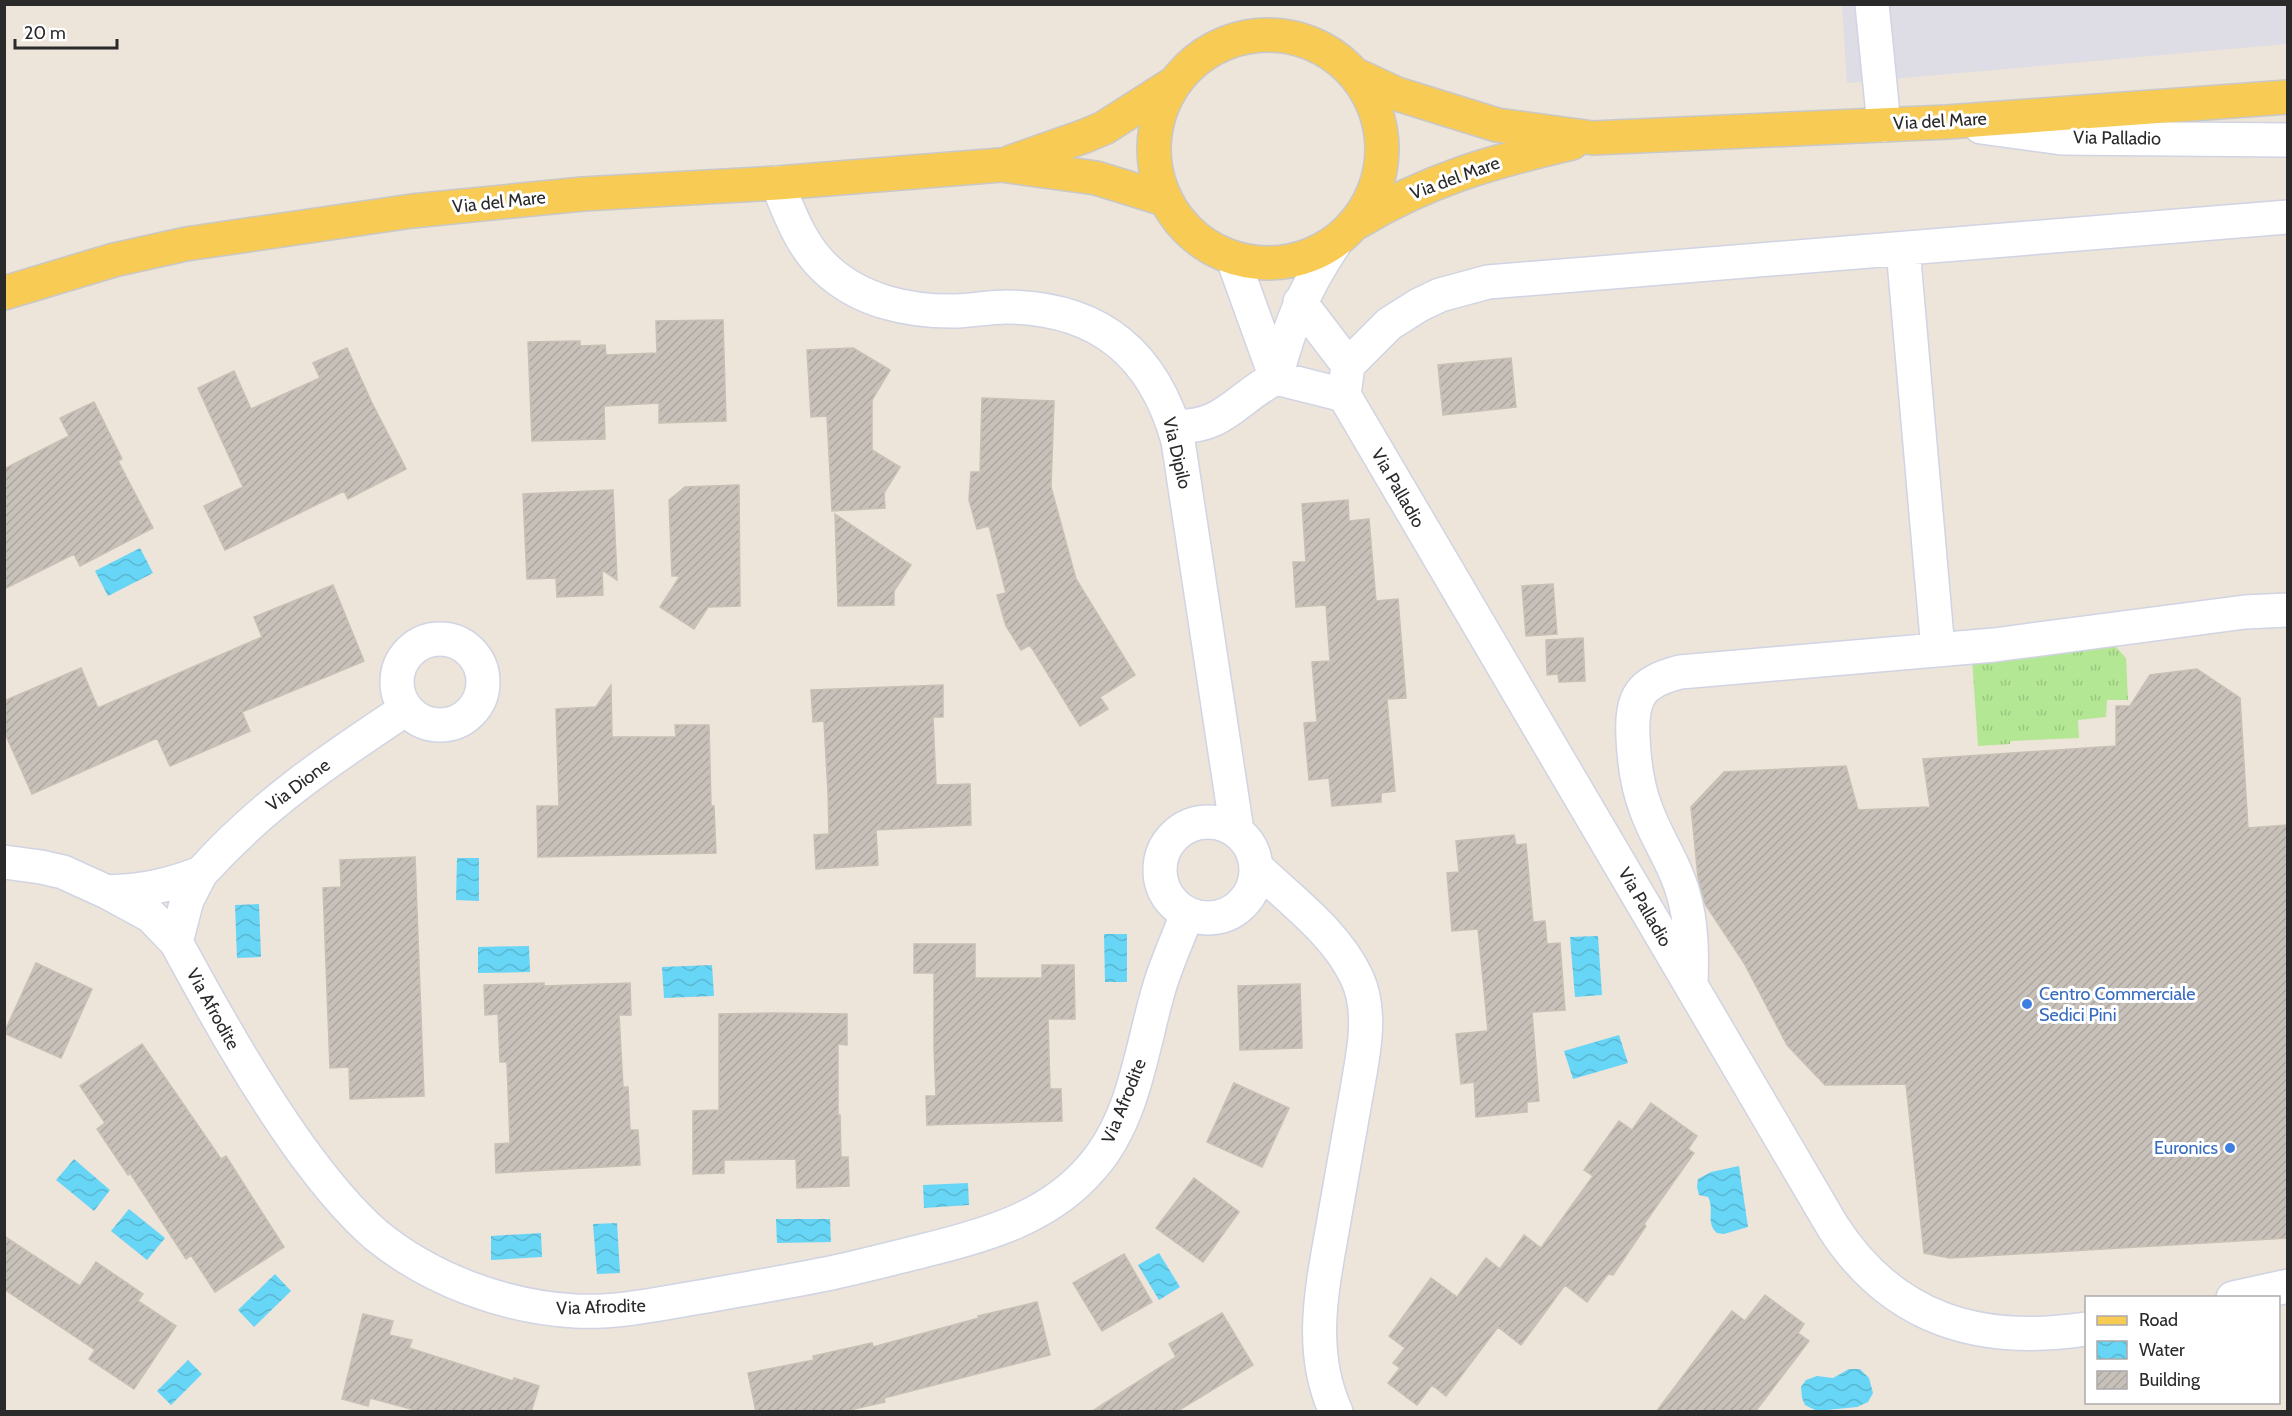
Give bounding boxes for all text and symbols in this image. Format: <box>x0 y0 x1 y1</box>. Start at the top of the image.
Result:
scale bar <box>15 12 117 50</box>
text: 20 m <box>24 22 66 44</box>
street label: Via del Mare <box>1893 108 1987 134</box>
street label: Via Palladio <box>2073 126 2161 150</box>
street label: Via del Mare <box>1407 152 1503 204</box>
street label: Via del Mare <box>451 186 547 218</box>
street label: Via Dipilo <box>1158 415 1196 491</box>
street label: Via Palladio <box>1367 444 1430 532</box>
street label: Via Dione <box>262 754 334 816</box>
street label: Via Palladio <box>1614 863 1677 951</box>
street label: Via Afrodite <box>182 965 244 1053</box>
place label: Centro Commerciale Sedici Pini <box>2039 983 2195 1026</box>
marker: Centro Commerciale Sedici Pini <box>2020 997 2034 1011</box>
street label: Via Afrodite <box>1097 1055 1151 1147</box>
place label: Euronics <box>2154 1137 2218 1159</box>
marker: Euronics <box>2223 1141 2237 1155</box>
street label: Via Afrodite <box>556 1294 646 1320</box>
legend <box>2085 1296 2280 1404</box>
text: Road <box>2139 1309 2178 1331</box>
text: Water <box>2139 1339 2185 1361</box>
text: Building <box>2139 1369 2201 1391</box>

